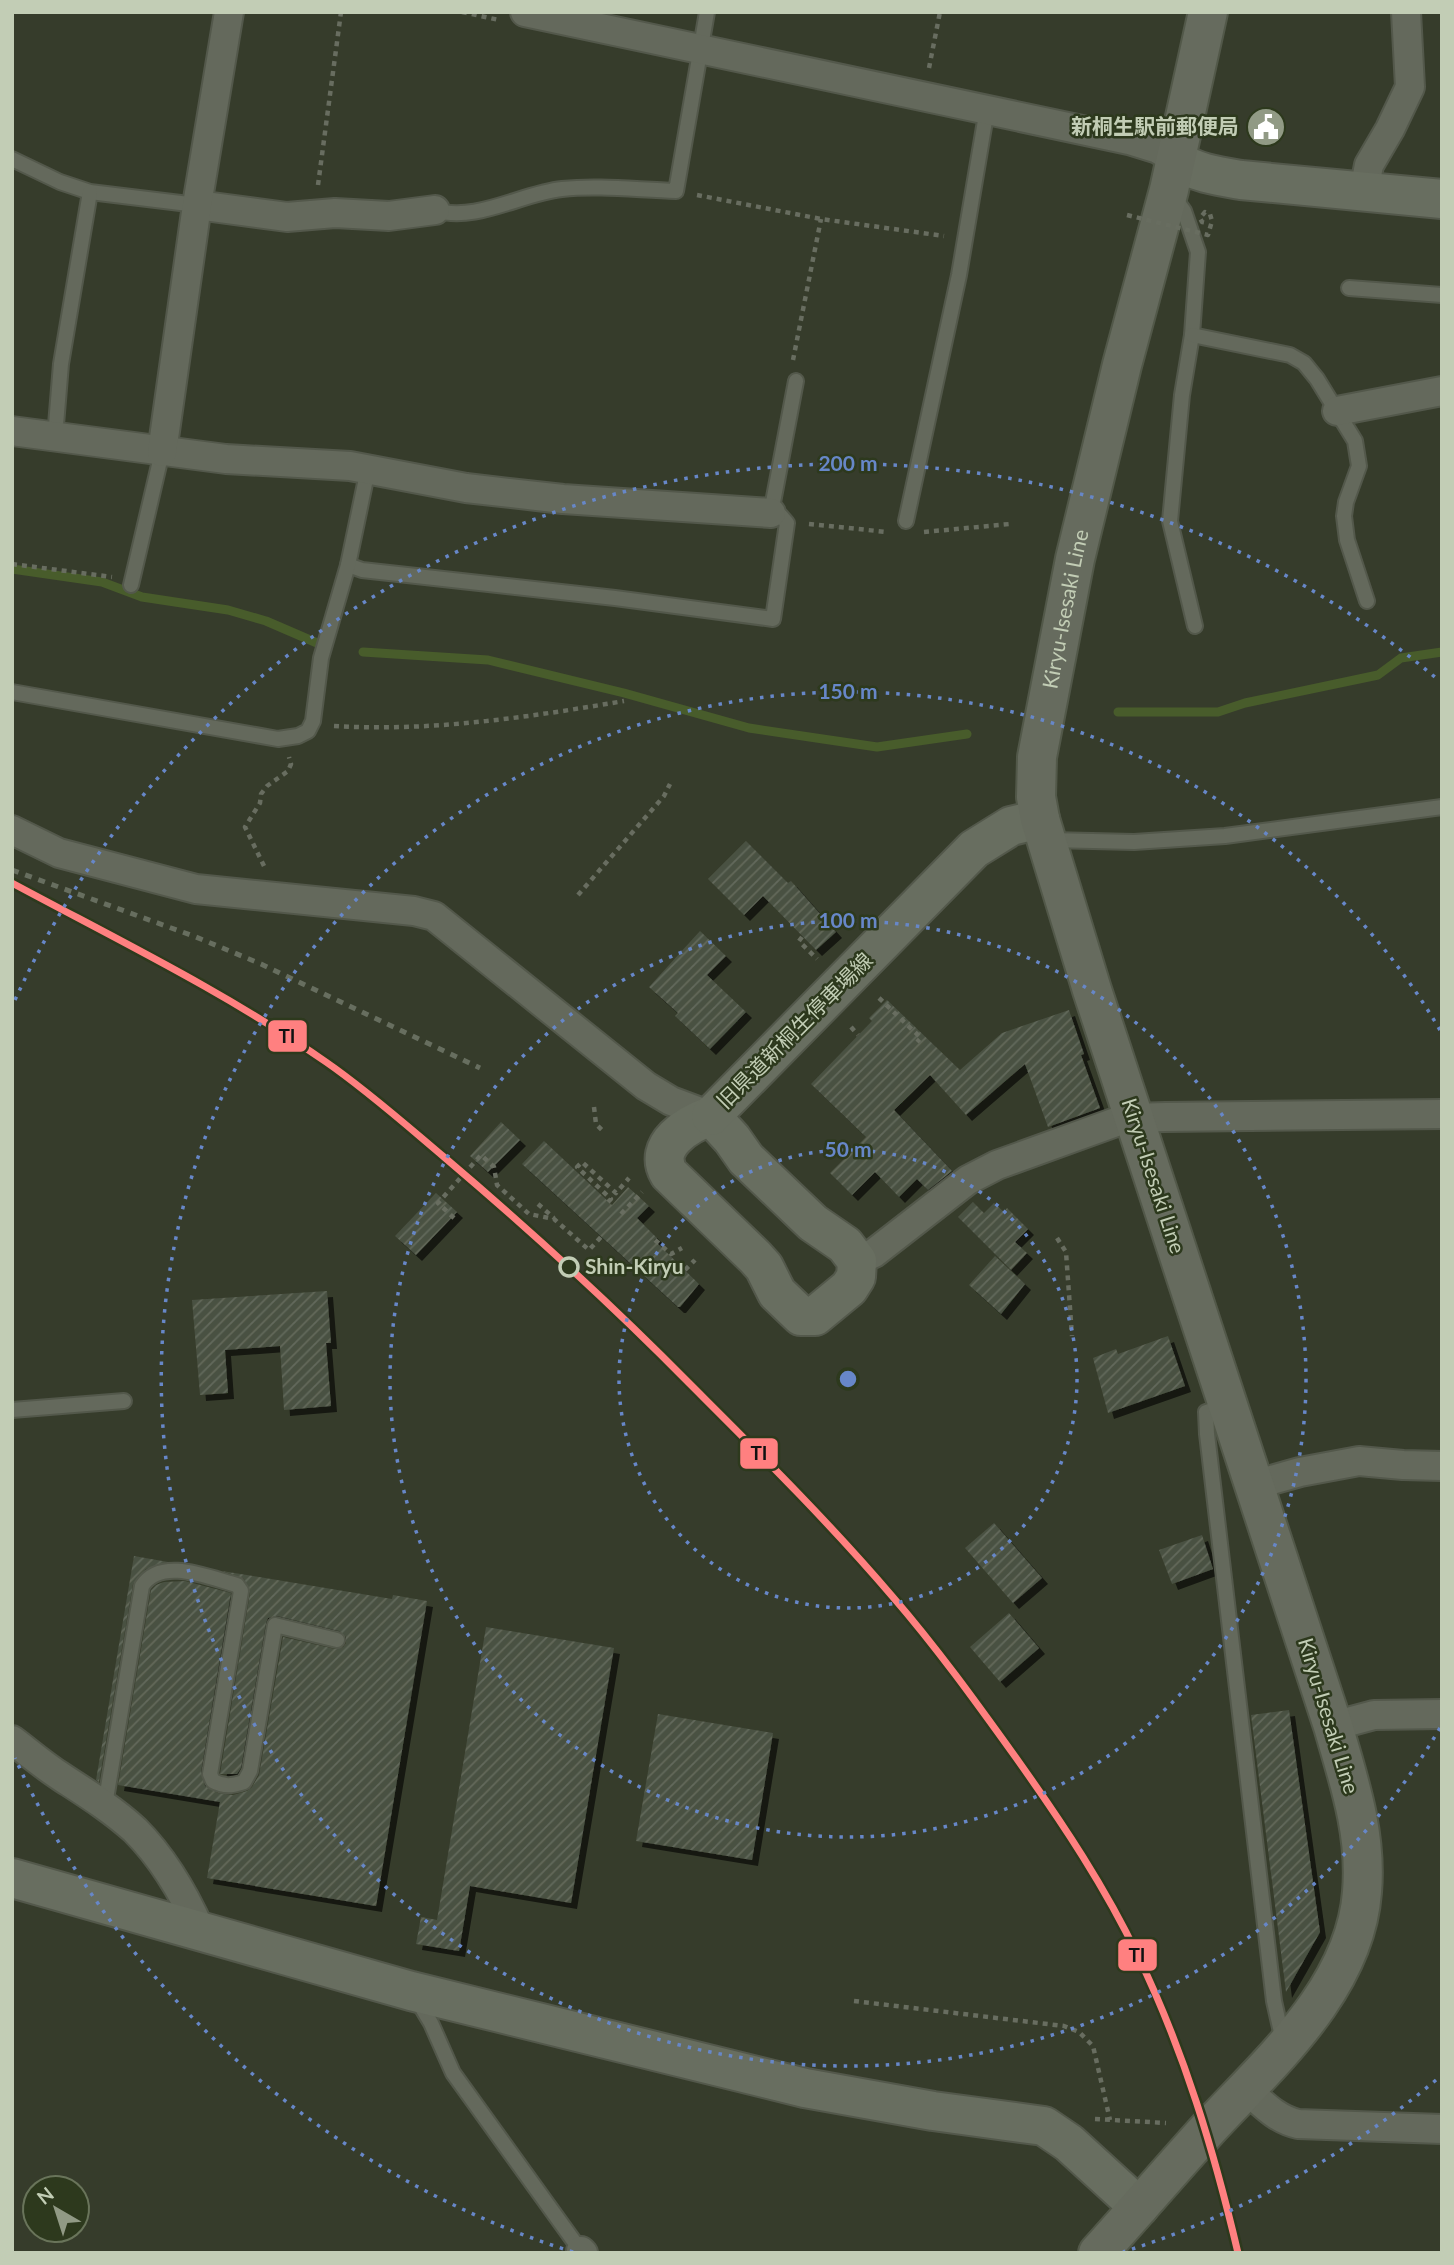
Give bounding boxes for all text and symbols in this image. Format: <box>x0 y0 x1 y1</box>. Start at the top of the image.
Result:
public building icon: 新桐生駅前郵便局 <box>1245 106 1287 148</box>
place label: 新桐生駅前郵便局 <box>1071 113 1239 138</box>
text: 200 m <box>818 450 878 475</box>
street label: Kiryu-Isesaki Line <box>1036 527 1093 691</box>
text: 150 m <box>818 678 878 703</box>
text: 100 m <box>818 907 878 932</box>
street label: 旧県道新桐生停車場線 <box>711 947 877 1113</box>
line badge: TI <box>267 1019 308 1053</box>
text: TI <box>278 1024 296 1047</box>
street label: Kiryu-Isesaki Line <box>1118 1095 1191 1256</box>
text: 50 m <box>824 1136 872 1161</box>
place label: Shin-Kiryu <box>585 1253 684 1278</box>
marker: Shin-Kiryu <box>559 1257 579 1277</box>
centre of rings <box>836 1367 860 1391</box>
line badge: TI <box>739 1437 779 1470</box>
text: TI <box>750 1441 768 1464</box>
street label: Kiryu-Isesaki Line <box>1294 1634 1365 1797</box>
line badge: TI <box>1117 1938 1158 1972</box>
text: TI <box>1128 1943 1146 1966</box>
north arrow <box>21 2174 91 2244</box>
text: N <box>32 2182 58 2209</box>

